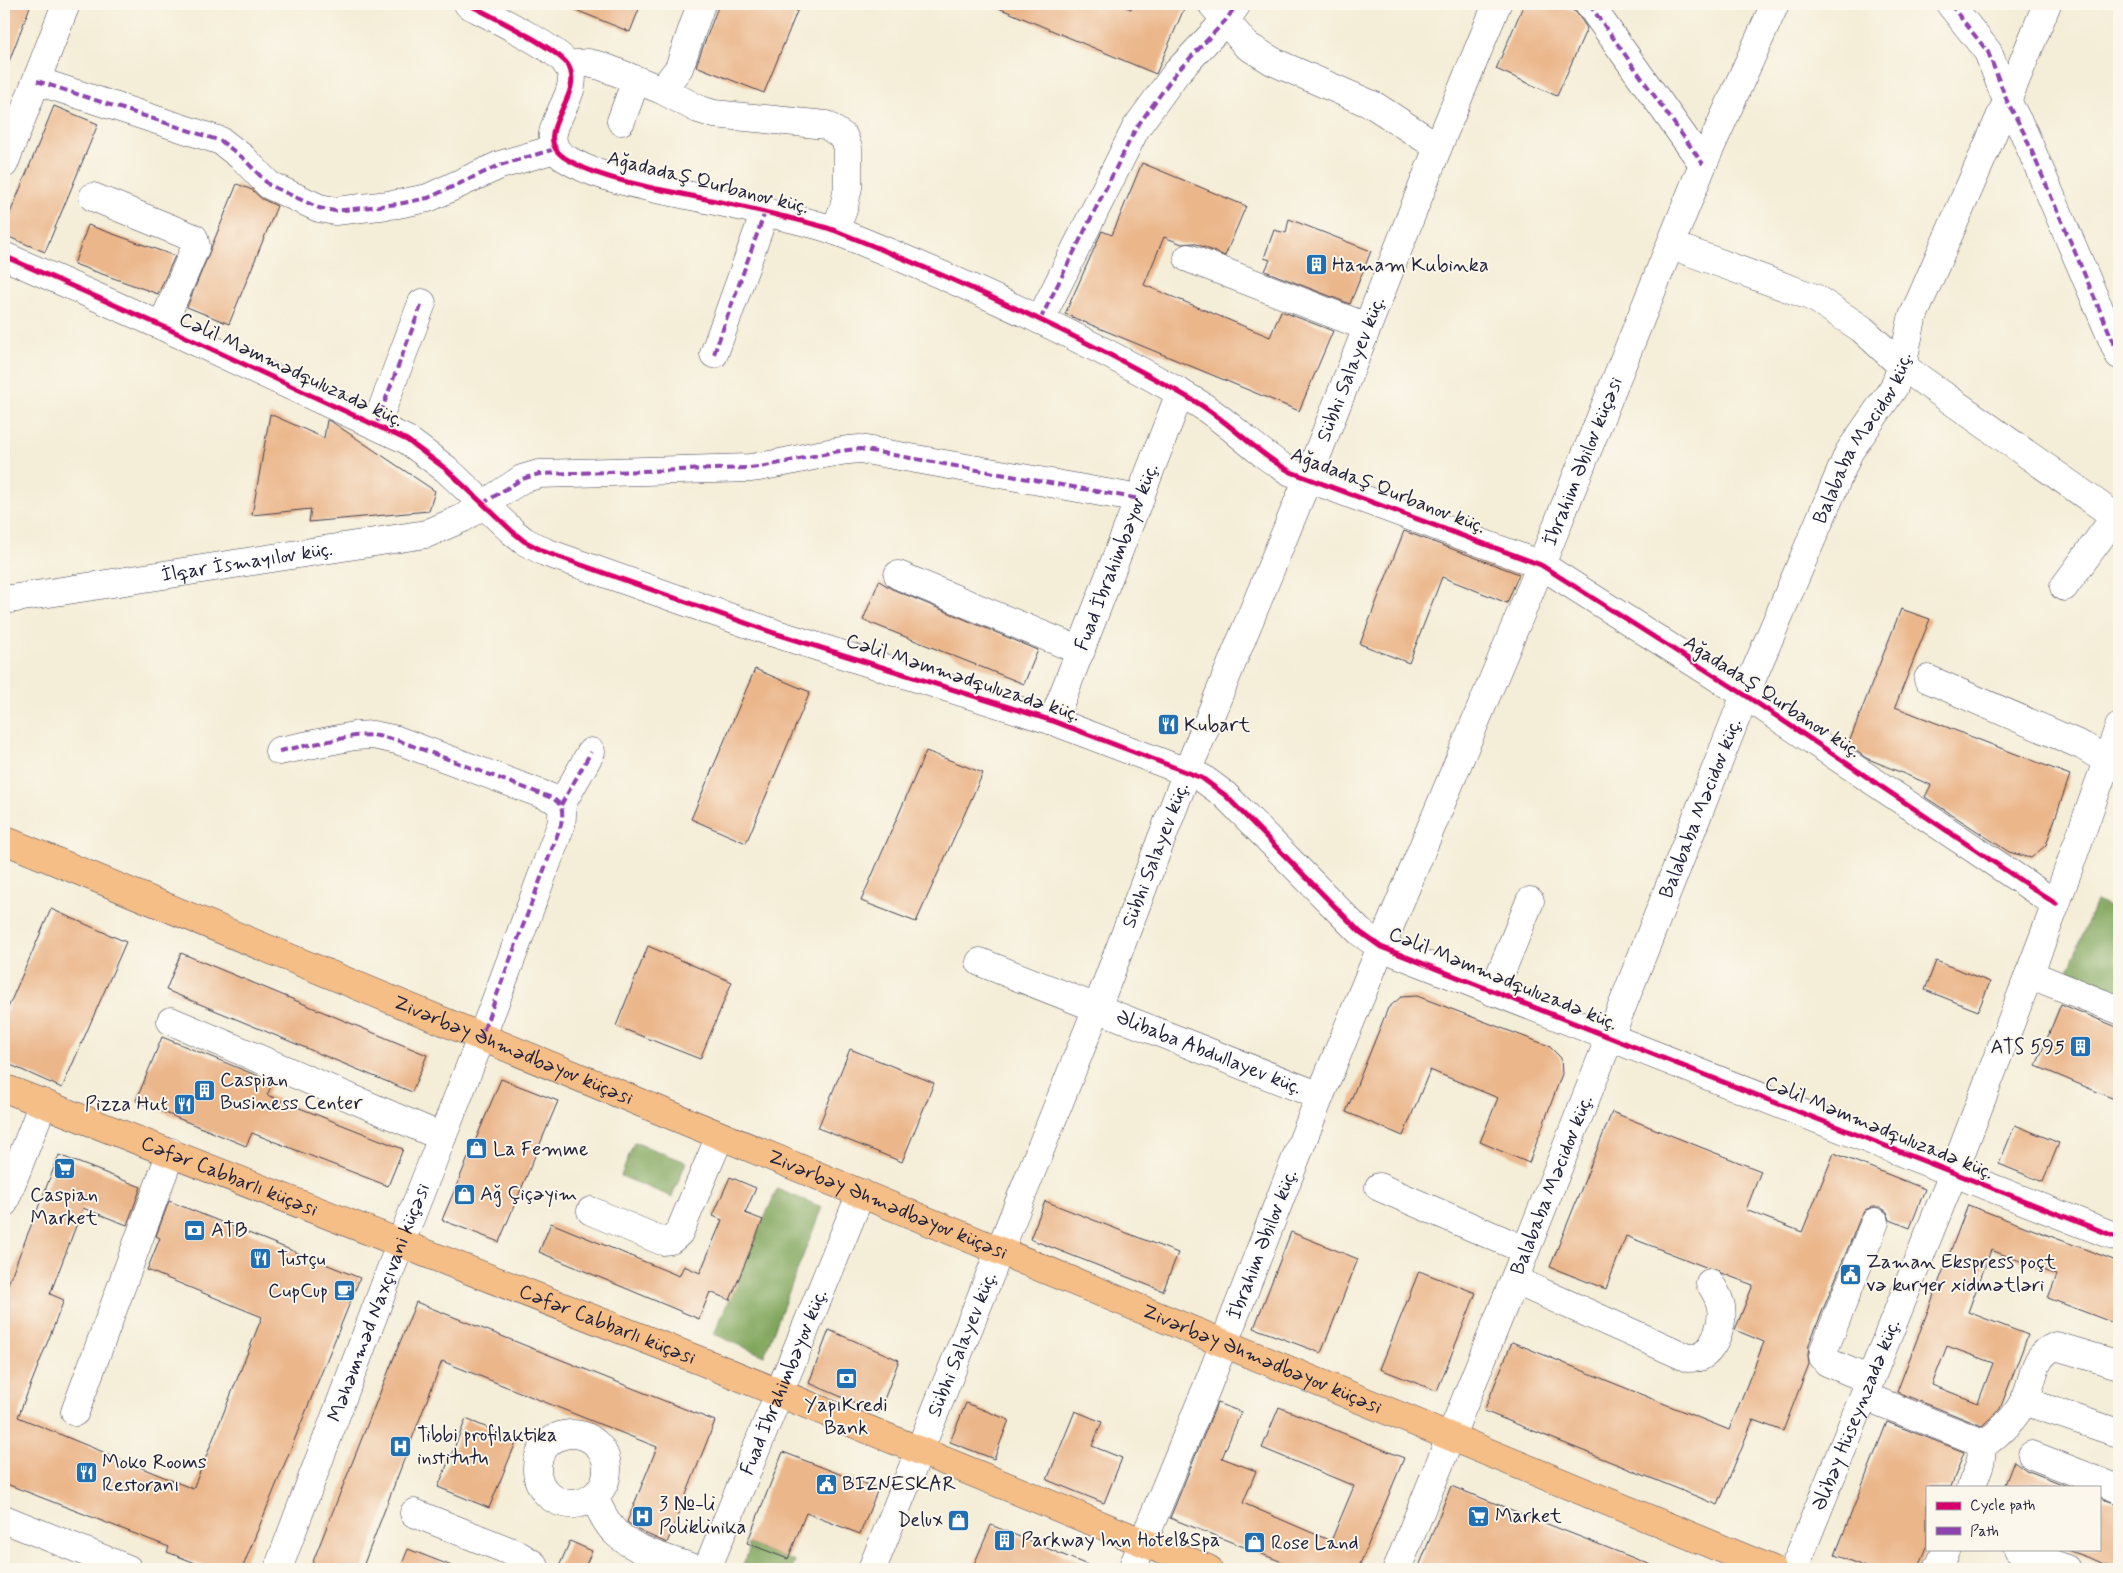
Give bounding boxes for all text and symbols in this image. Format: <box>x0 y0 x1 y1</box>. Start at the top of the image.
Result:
street label: Ağadadaş Qurbanov küç. <box>604 145 812 221</box>
place label: Hamam Kubinka <box>1332 252 1489 279</box>
building icon: Hamam Kubinka <box>1304 253 1328 277</box>
street label: Sübhi Salayev küç. <box>1310 292 1392 446</box>
street label: Cəlil Məmmədquluzadə küç. <box>174 306 408 434</box>
street label: Balababa Məcidov küç. <box>1806 350 1918 528</box>
street label: İbrahim Əbilov küçəsi <box>1537 373 1629 550</box>
street label: Ağadadaş Qurbanov küç. <box>1287 441 1489 541</box>
street label: Fuad İbrahimbəyov küç. <box>1068 459 1165 654</box>
street label: İlqar İsmayılov küç. <box>160 535 335 589</box>
street label: Cəlil Məmmədquluzadə küç. <box>842 627 1084 729</box>
street label: Ağadadaş Qurbanov küç. <box>1678 629 1866 765</box>
place label: Kubart <box>1184 712 1250 739</box>
restaurant icon: Kubart <box>1156 713 1180 737</box>
street label: Balababa Məcidov küç. <box>1653 714 1748 902</box>
street label: Sübhi Salayev küç. <box>1115 778 1195 932</box>
street label: Cəlil Məmmədquluzadə küç. <box>1384 921 1622 1037</box>
street label: Zivərbəy Əhmədbəyov küçəsi <box>389 989 637 1112</box>
street label: Əlibaba Abdullayev küç. <box>1112 1003 1306 1101</box>
place label: ATS 595 <box>1990 1034 2065 1061</box>
building icon: ATS 595 <box>2069 1035 2093 1059</box>
place label: Caspian Business Center <box>220 1067 363 1117</box>
street label: Cəlil Məmmədquluzadə küç. <box>1760 1070 1998 1186</box>
building icon: Caspian Business Center <box>192 1079 216 1103</box>
place label: Pizza Hut <box>85 1091 168 1118</box>
street label: Balababa Məcidov küç. <box>1504 1091 1599 1279</box>
restaurant icon: Pizza Hut <box>172 1092 196 1116</box>
street label: Cəfər Cabbarlı küçəsi <box>137 1129 322 1223</box>
place label: La Femme <box>493 1136 588 1163</box>
shop icon: La Femme <box>465 1137 489 1161</box>
street label: Zivərbəy Əhmədbəyov küçəsi <box>764 1143 1012 1266</box>
supermarket icon: Caspian Market <box>52 1157 76 1181</box>
street label: İbrahim Əbilov küç. <box>1221 1165 1304 1323</box>
street label: Məhəmməd Naxçıvani küçəsi <box>321 1179 436 1426</box>
place label: Ağ Çiçəyim <box>480 1181 577 1208</box>
place label: Caspian Market <box>30 1182 98 1232</box>
shop icon: Ağ Çiçəyim <box>452 1182 476 1206</box>
place label: ATB <box>211 1217 247 1244</box>
bank icon: ATB <box>183 1218 207 1242</box>
place label: Tustçu <box>277 1246 326 1273</box>
restaurant icon: Tustçu <box>249 1247 273 1271</box>
place label: Zaman Ekspress poçt və kuryer xidmətləri <box>1866 1249 2056 1299</box>
public building icon: Zaman Ekspress poçt və kuryer xidmətləri <box>1838 1262 1862 1286</box>
street label: Sübhi Salayev küç. <box>921 1268 1003 1421</box>
place label: CupCup <box>268 1278 328 1305</box>
street label: Cəfər Cabbarlı küçəsi <box>515 1278 700 1371</box>
cafe icon: CupCup <box>332 1279 356 1303</box>
street label: Fuad İbrahimbəyov küç. <box>733 1285 834 1479</box>
street label: Zivərbəy Əhmədbəyov küçəsi <box>1138 1298 1386 1421</box>
street label: Əlibəy Hüseynzadə küç. <box>1805 1315 1907 1515</box>
bank icon: YapıKredi Bank <box>834 1367 858 1391</box>
place label: YapıKredi Bank <box>804 1392 888 1442</box>
place label: Tibbi profilaktika institutu <box>417 1422 557 1472</box>
hospital icon: Tibbi profilaktika institutu <box>389 1435 413 1459</box>
place label: Moko Rooms Restoranı <box>102 1449 207 1499</box>
restaurant icon: Moko Rooms Restoranı <box>74 1461 98 1485</box>
place label: BIZNESKAR <box>842 1471 956 1498</box>
public building icon: BIZNESKAR <box>814 1472 838 1496</box>
legend <box>1926 1486 2100 1550</box>
place label: 3 №-li Poliklinika <box>659 1491 746 1541</box>
text: Cycle path <box>1970 1496 2035 1516</box>
place label: Market <box>1495 1503 1562 1530</box>
hospital icon: 3 №-li Poliklinika <box>631 1504 655 1528</box>
supermarket icon: Market <box>1467 1504 1491 1528</box>
place label: Delux <box>898 1507 943 1534</box>
shop icon: Delux <box>947 1508 971 1532</box>
text: Path <box>1970 1522 1999 1542</box>
place label: Parkway Inn Hotel&Spa <box>1021 1527 1220 1554</box>
building icon: Parkway Inn Hotel&Spa <box>993 1528 1017 1552</box>
place label: Rose Land <box>1271 1530 1359 1557</box>
shop icon: Rose Land <box>1243 1531 1267 1555</box>

